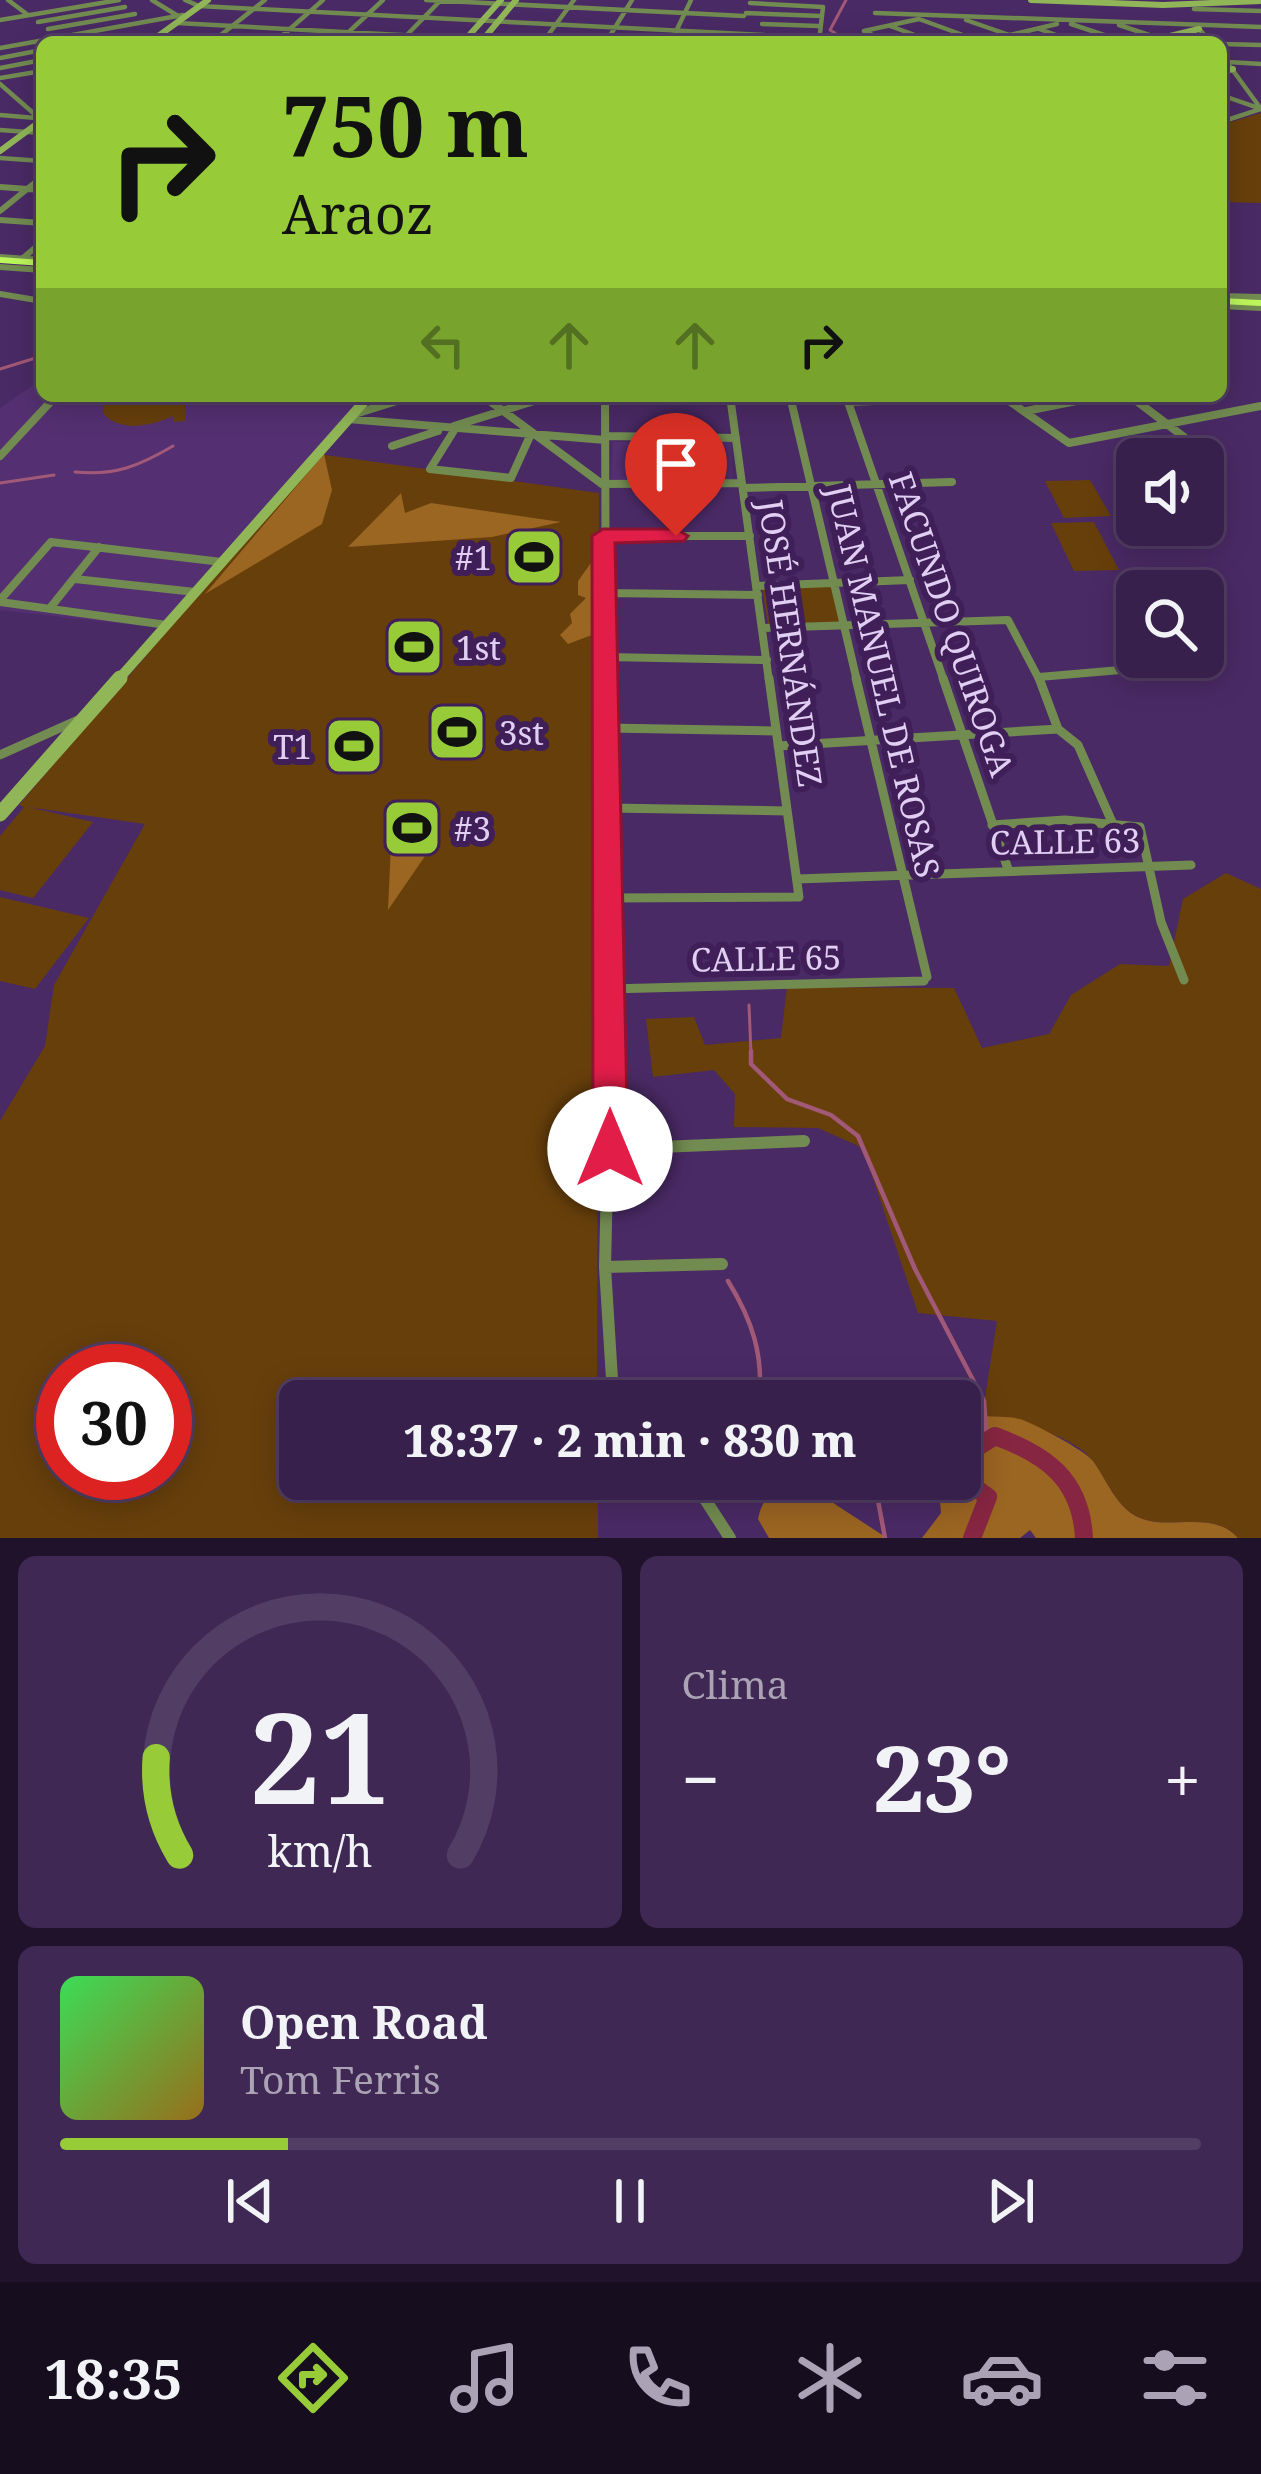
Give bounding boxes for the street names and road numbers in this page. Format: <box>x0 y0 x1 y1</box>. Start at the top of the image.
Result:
street label: FACUNDO QUIROGA <box>879 466 1025 783</box>
street label: JUAN MANUEL DE ROSAS <box>817 479 951 882</box>
street label: JOSÉ HERNÁNDEZ <box>748 496 833 789</box>
street label: CALLE 63 <box>989 817 1141 865</box>
street label: CALLE 65 <box>690 934 842 982</box>

